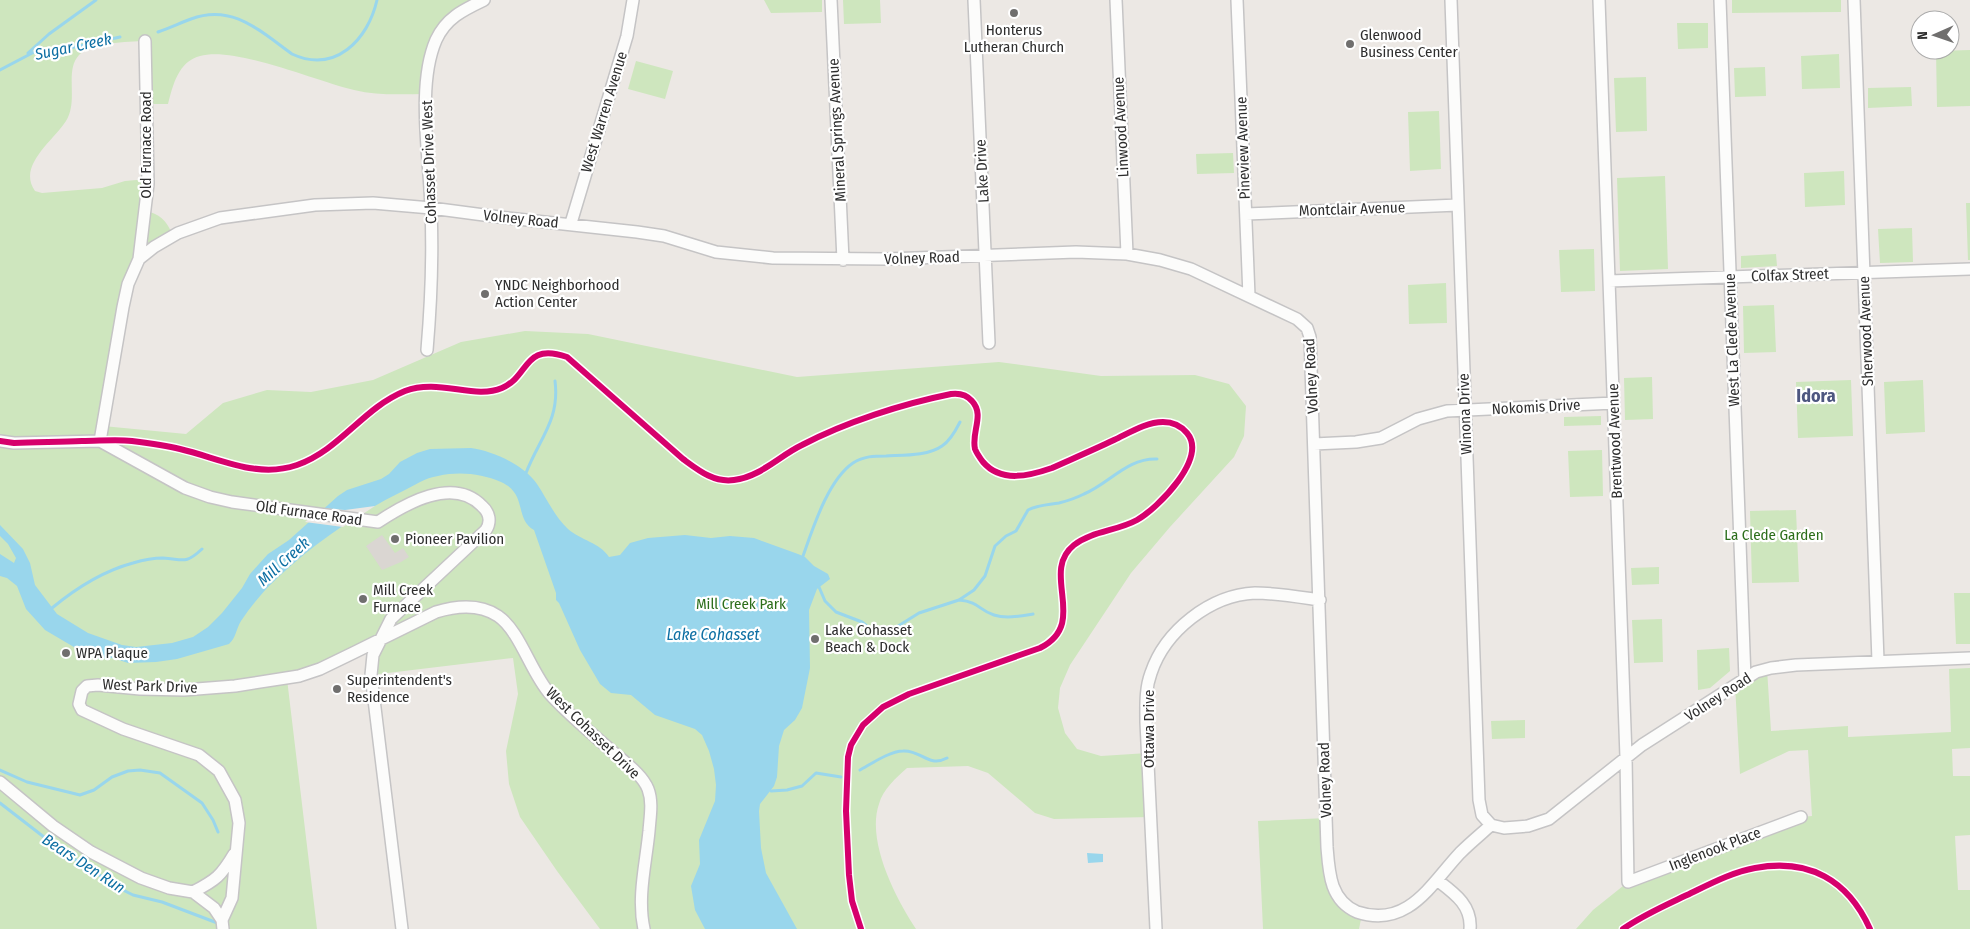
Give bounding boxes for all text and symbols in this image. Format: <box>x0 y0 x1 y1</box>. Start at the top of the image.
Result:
marker: Honterus Lutheran Church <box>1008 7 1020 19</box>
north arrow <box>1910 10 1960 60</box>
place label: Honterus Lutheran Church <box>964 21 1064 56</box>
place label: Glenwood Business Center <box>1360 26 1458 61</box>
water label: Sugar Creek <box>32 29 113 64</box>
text: N <box>1914 31 1931 40</box>
marker: Glenwood Business Center <box>1344 38 1356 50</box>
street label: West Warren Avenue <box>577 49 631 175</box>
street label: Mineral Springs Avenue <box>824 58 850 202</box>
street label: Linwood Avenue <box>1109 76 1133 178</box>
street label: Old Furnace Road <box>137 91 155 199</box>
street label: Pineview Avenue <box>1232 96 1254 200</box>
street label: Cohasset Drive West <box>418 100 440 224</box>
street label: Lake Drive <box>971 139 993 203</box>
street label: Montclair Avenue <box>1299 198 1405 220</box>
street label: Volney Road <box>482 206 560 232</box>
street label: Volney Road <box>884 248 960 268</box>
street label: Colfax Street <box>1751 265 1829 285</box>
street label: West La Clede Avenue <box>1721 273 1743 407</box>
place label: YNDC Neighborhood Action Center <box>495 276 620 311</box>
street label: Sherwood Avenue <box>1855 276 1877 386</box>
marker: YNDC Neighborhood Action Center <box>479 288 491 300</box>
street label: Volney Road <box>1300 338 1322 414</box>
street label: Winona Drive <box>1455 373 1475 455</box>
street label: Brentwood Avenue <box>1604 383 1626 499</box>
district label: Idora <box>1796 385 1836 407</box>
street label: Nokomis Drive <box>1491 396 1581 418</box>
street label: Old Furnace Road <box>255 497 363 529</box>
park label: La Clede Garden <box>1724 526 1824 544</box>
place label: Pioneer Pavilion <box>405 530 504 548</box>
water label: Mill Creek <box>253 533 313 590</box>
marker: Pioneer Pavilion <box>389 533 401 545</box>
place label: Mill Creek Furnace <box>373 581 433 616</box>
marker: Mill Creek Furnace <box>357 593 369 605</box>
park label: Mill Creek Park <box>696 595 786 613</box>
place label: Lake Cohasset Beach & Dock <box>825 621 912 656</box>
water label: Lake Cohasset <box>666 625 760 644</box>
marker: Lake Cohasset Beach & Dock <box>809 633 821 645</box>
place label: WPA Plaque <box>76 644 148 662</box>
marker: WPA Plaque <box>60 647 72 659</box>
street label: Volney Road <box>1681 669 1755 725</box>
place label: Superintendent's Residence <box>347 671 452 706</box>
street label: West Park Drive <box>102 675 198 697</box>
marker: Superintendent's Residence <box>331 683 343 695</box>
street label: West Cohasset Drive <box>542 683 644 783</box>
street label: Ottawa Drive <box>1140 690 1158 768</box>
street label: Volney Road <box>1315 742 1335 818</box>
street label: Inglenook Place <box>1667 823 1763 875</box>
water label: Bears Den Run <box>39 830 129 897</box>

